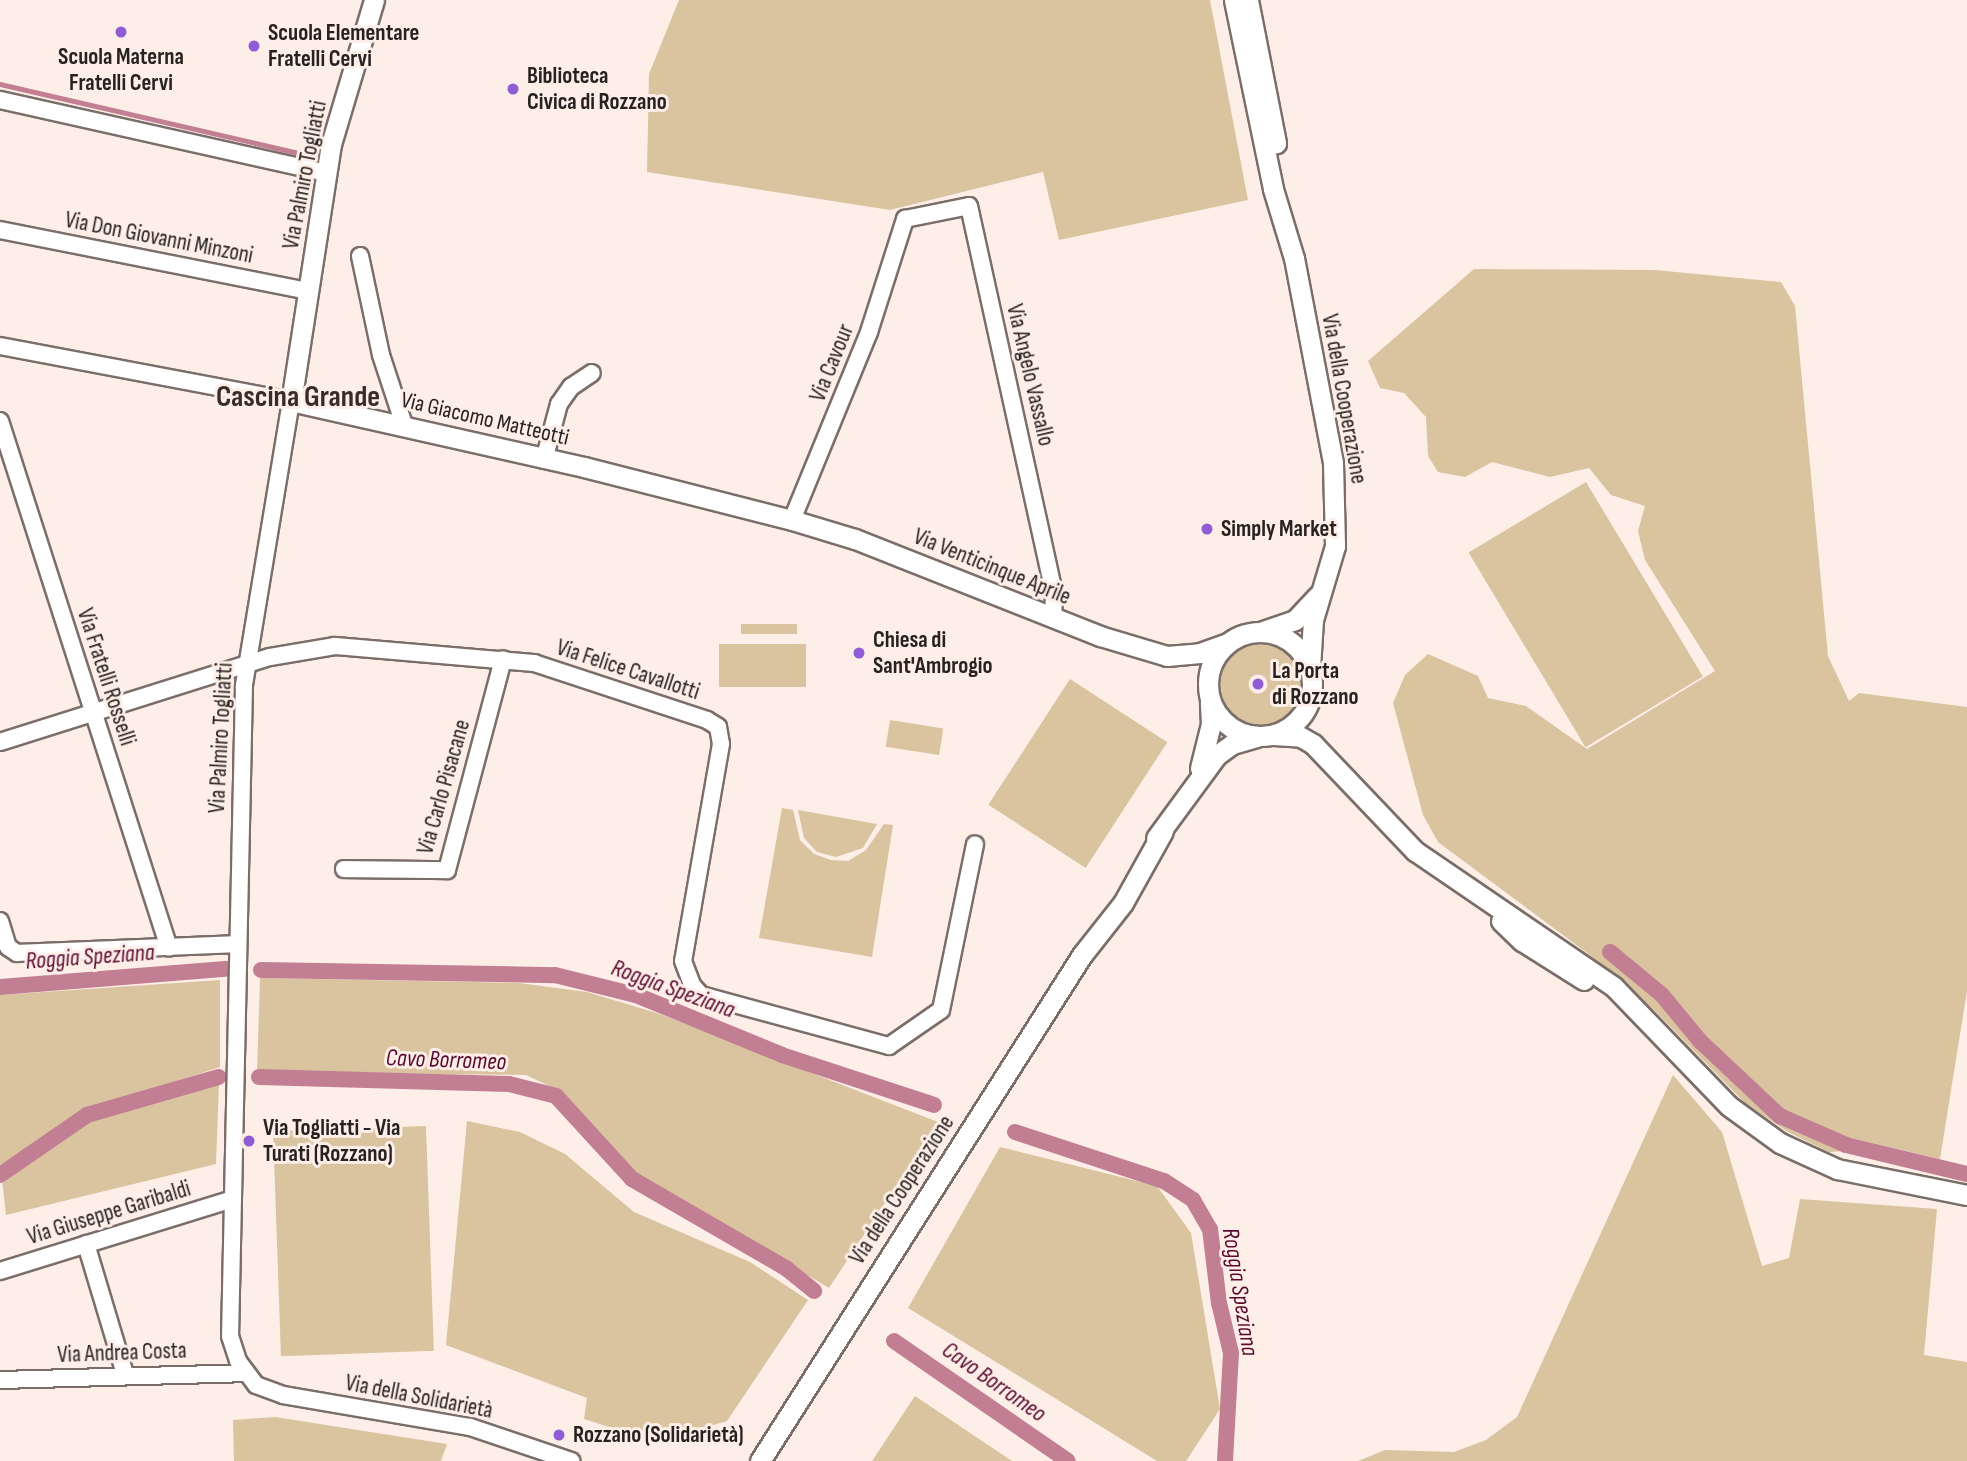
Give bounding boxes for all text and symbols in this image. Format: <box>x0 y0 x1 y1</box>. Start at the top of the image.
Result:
place label: Scuola Elementare Fratelli Cervi <box>268 19 419 73</box>
marker: Scuola Materna Fratelli Cervi <box>113 24 129 40</box>
marker: Scuola Elementare Fratelli Cervi <box>246 38 262 54</box>
place label: Scuola Materna Fratelli Cervi <box>58 43 184 97</box>
place label: Biblioteca Civica di Rozzano <box>527 62 667 116</box>
marker: Biblioteca Civica di Rozzano <box>505 81 521 97</box>
street label: Via Palmiro Togliatti <box>277 98 333 252</box>
street label: Via Don Giovanni Minzoni <box>63 206 255 270</box>
street label: Via Angelo Vassallo <box>1000 301 1060 449</box>
street label: Via della Cooperazione <box>1315 312 1373 486</box>
street label: Via Cavour <box>804 320 860 406</box>
district label: Cascina Grande <box>216 379 380 415</box>
street label: Via Giacomo Matteotti <box>398 386 572 452</box>
place label: Simply Market <box>1221 515 1337 543</box>
marker: Simply Market <box>1199 521 1215 537</box>
street label: Via Venticinque Aprile <box>909 523 1075 611</box>
street label: Via Fratelli Rosselli <box>71 605 141 749</box>
place label: Chiesa di Sant'Ambrogio <box>873 626 993 680</box>
street label: Via Felice Cavallotti <box>553 634 703 706</box>
marker: Chiesa di Sant'Ambrogio <box>851 645 867 661</box>
place label: La Porta di Rozzano <box>1272 657 1359 711</box>
street label: Via Palmiro Togliatti <box>203 662 239 814</box>
marker: La Porta di Rozzano <box>1250 676 1266 692</box>
street label: Via Carlo Pisacane <box>412 717 476 857</box>
water label: Roggia Speziana <box>25 938 155 976</box>
water label: Roggia Speziana <box>607 953 739 1025</box>
water label: Cavo Borromeo <box>385 1044 507 1076</box>
street label: Via della Cooperazione <box>844 1110 960 1270</box>
place label: Via Togliatti - Via Turati (Rozzano) <box>263 1114 400 1168</box>
marker: Via Togliatti - Via Turati (Rozzano) <box>241 1133 257 1149</box>
street label: Via Giuseppe Garibaldi <box>24 1175 194 1251</box>
water label: Roggia Speziana <box>1216 1226 1264 1358</box>
water label: Cavo Borromeo <box>936 1336 1052 1428</box>
street label: Via Andrea Costa <box>57 1337 187 1369</box>
street label: Via della Solidarietà <box>343 1369 495 1425</box>
place label: Rozzano (Solidarietà) <box>573 1421 743 1449</box>
marker: Rozzano (Solidarietà) <box>551 1427 567 1443</box>

